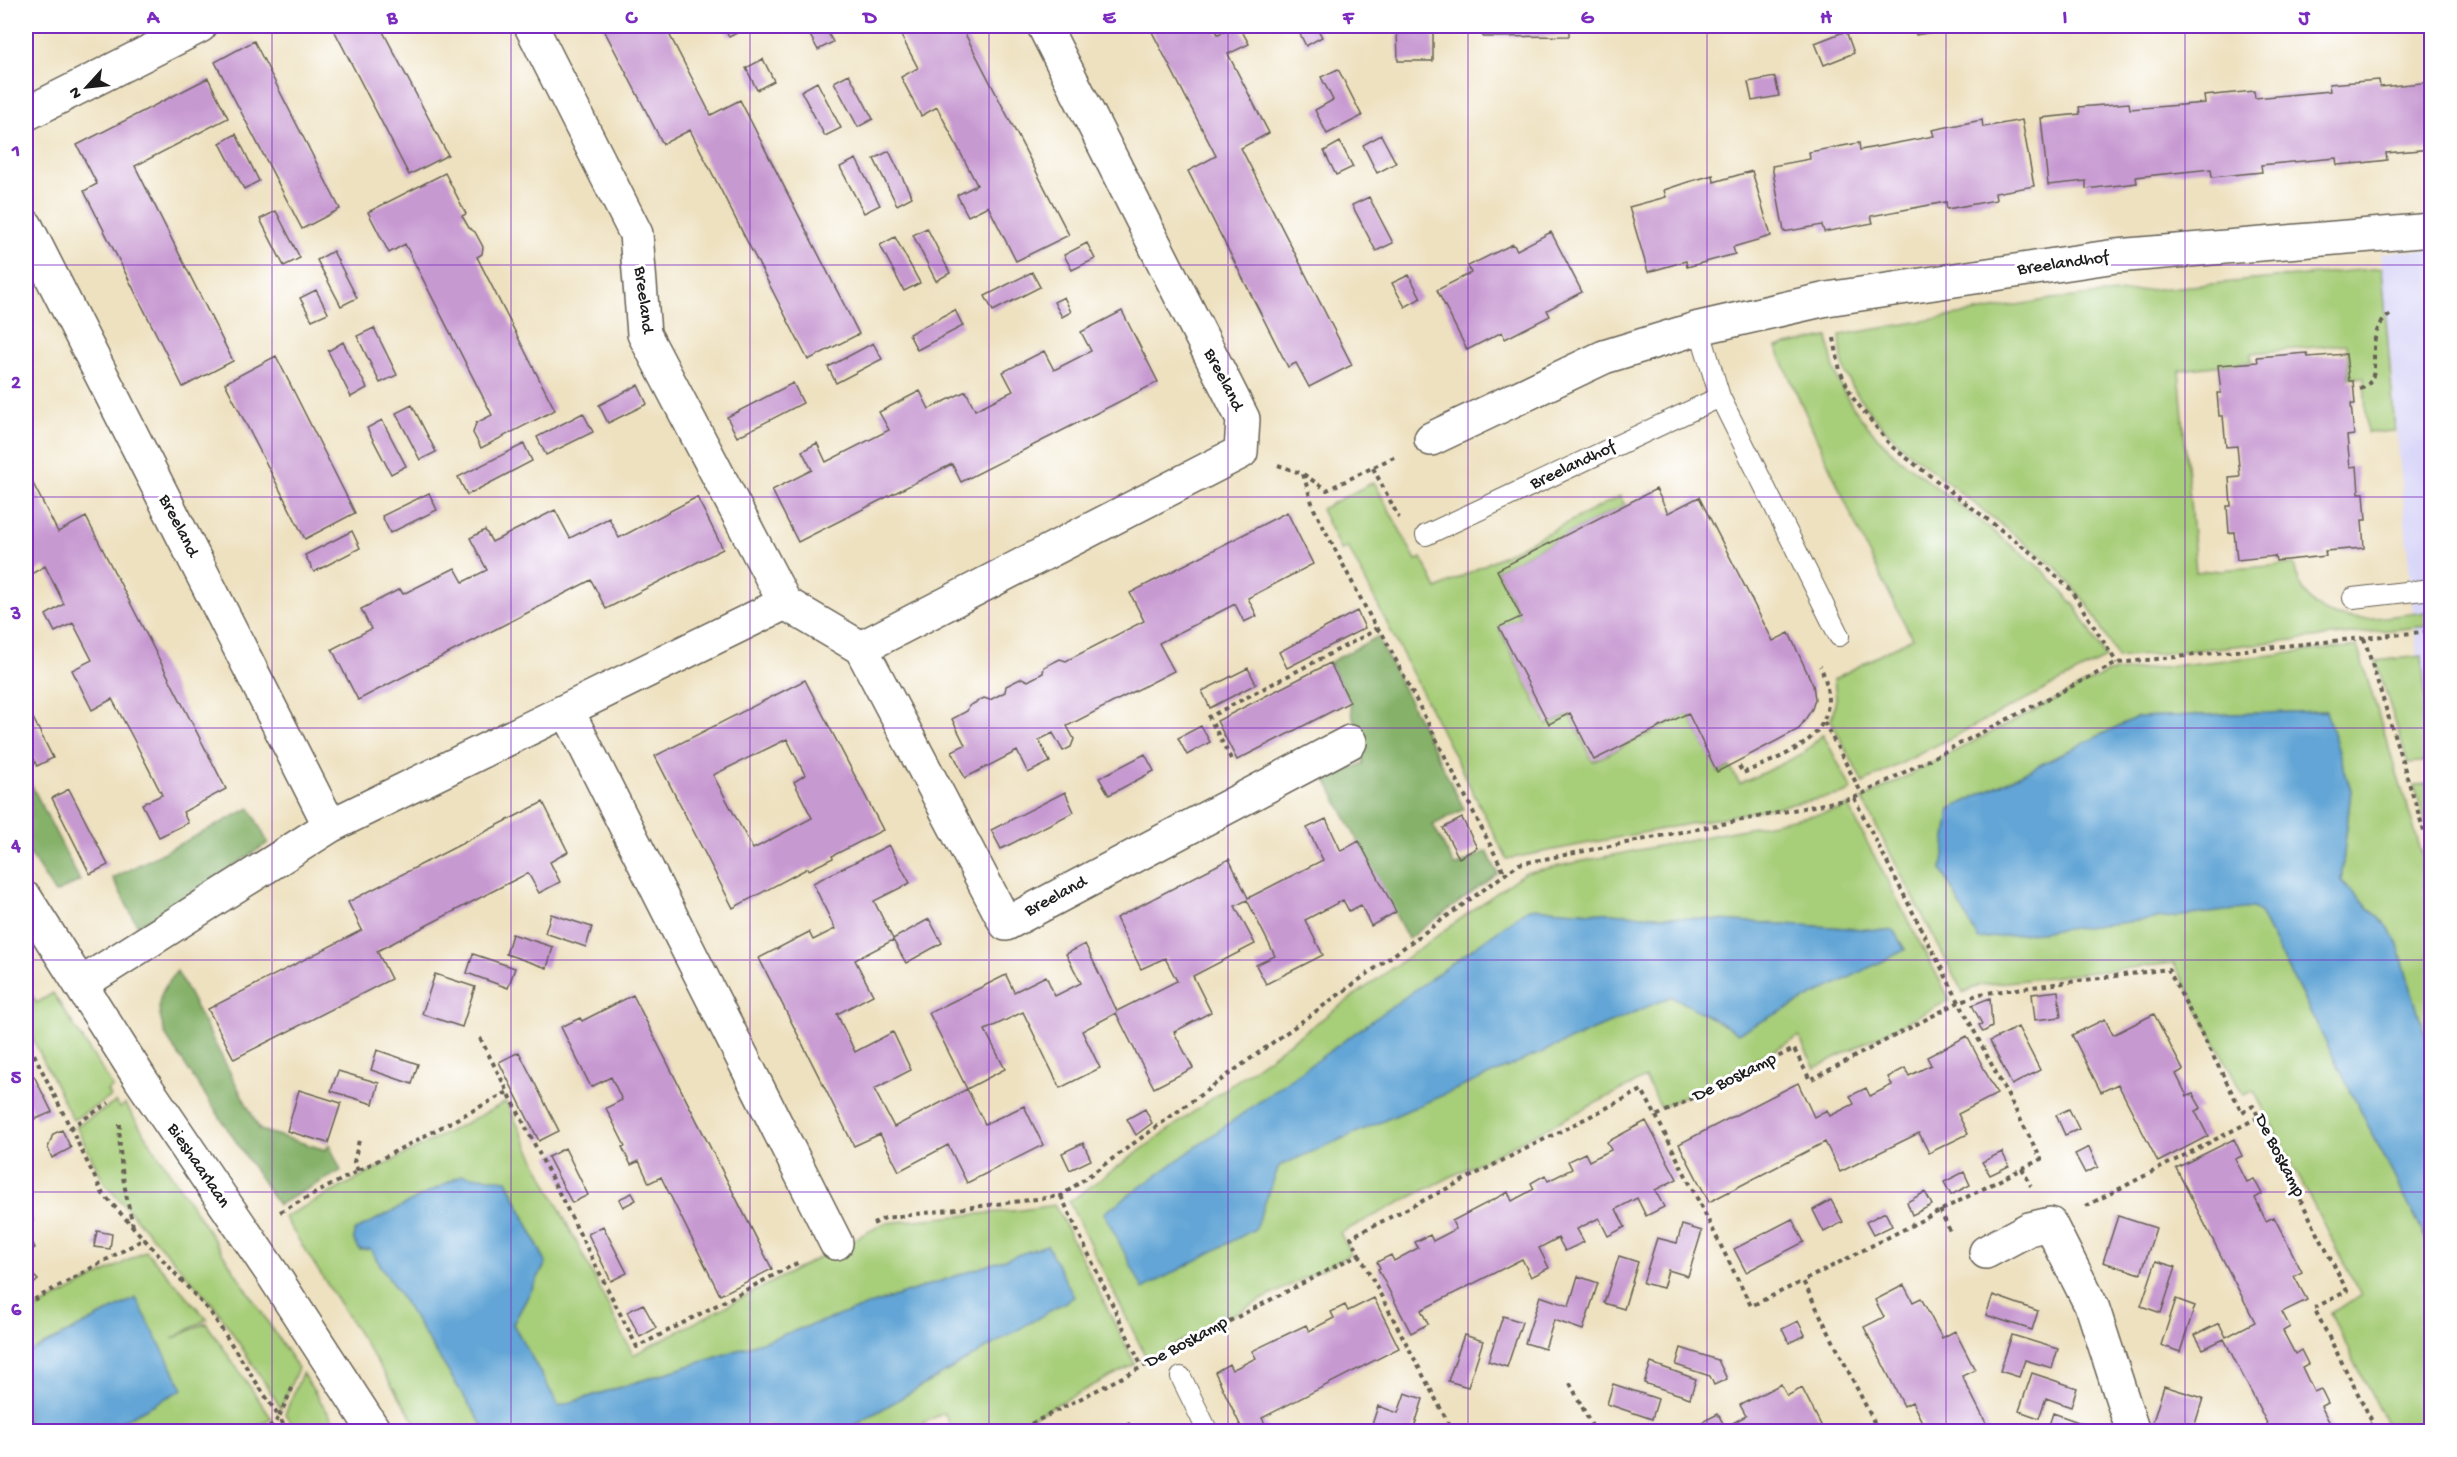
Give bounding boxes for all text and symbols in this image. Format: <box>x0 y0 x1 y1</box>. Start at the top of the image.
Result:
text: A <box>146 8 161 31</box>
text: B <box>386 8 398 31</box>
text: C <box>625 8 639 31</box>
text: D <box>861 8 877 31</box>
text: E <box>1103 8 1117 31</box>
text: F <box>1342 8 1355 31</box>
text: G <box>1581 8 1595 31</box>
text: H <box>1820 8 1832 31</box>
text: I <box>2063 8 2068 31</box>
text: J <box>2298 8 2311 31</box>
north arrow <box>57 57 117 117</box>
text: N <box>66 83 88 101</box>
text: 1 <box>11 141 20 164</box>
street label: Breelandhof <box>2015 247 2111 281</box>
street label: Breeland <box>628 264 658 336</box>
street label: Breeland <box>1198 344 1248 416</box>
text: 2 <box>11 373 21 396</box>
street label: Breelandhof <box>1526 436 1620 495</box>
street label: Breeland <box>153 490 203 562</box>
text: 3 <box>10 604 21 627</box>
text: 4 <box>10 836 21 859</box>
street label: Breeland <box>1021 871 1092 923</box>
street label: De Boskamp <box>1689 1049 1780 1108</box>
text: 5 <box>11 1068 22 1091</box>
street label: De Boskamp <box>2249 1110 2309 1201</box>
street label: Bieshaarlaan <box>161 1119 234 1213</box>
text: 6 <box>11 1300 22 1323</box>
street label: De Boskamp <box>1141 1313 1232 1374</box>

